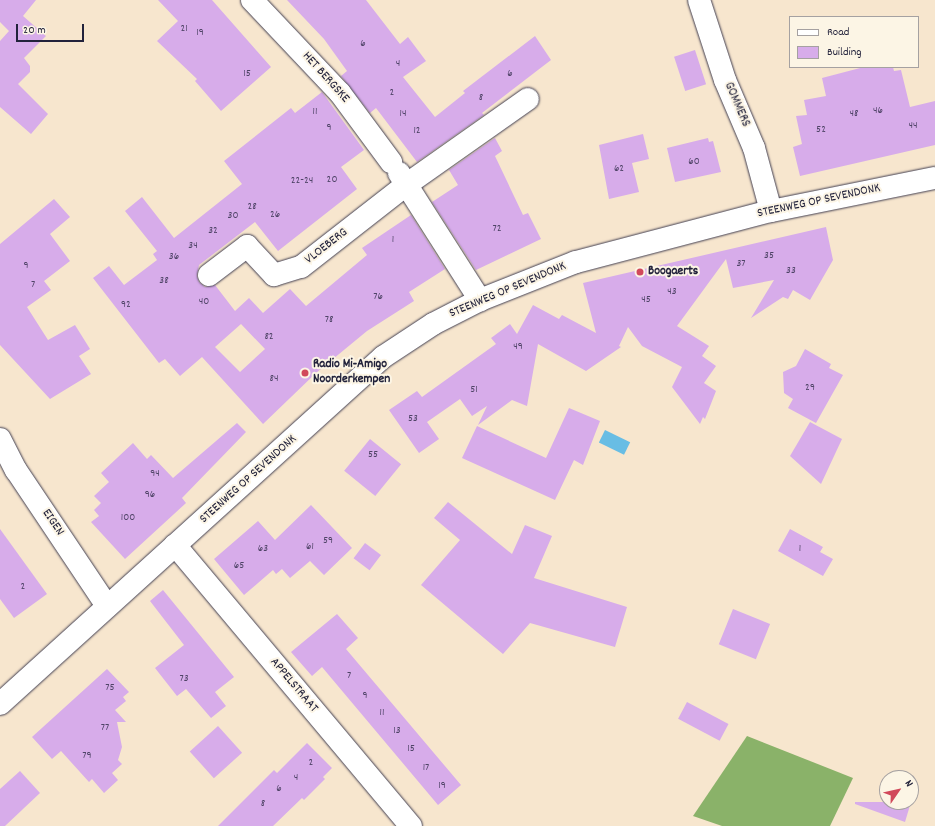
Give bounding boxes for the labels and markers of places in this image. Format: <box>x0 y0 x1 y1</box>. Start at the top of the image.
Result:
place label: Boogaerts <box>648 264 698 280</box>
marker: Boogaerts <box>635 267 645 277</box>
place label: Radio Mi-Amigo Noorderkempen <box>313 358 390 389</box>
marker: Radio Mi-Amigo Noorderkempen <box>300 368 310 378</box>

